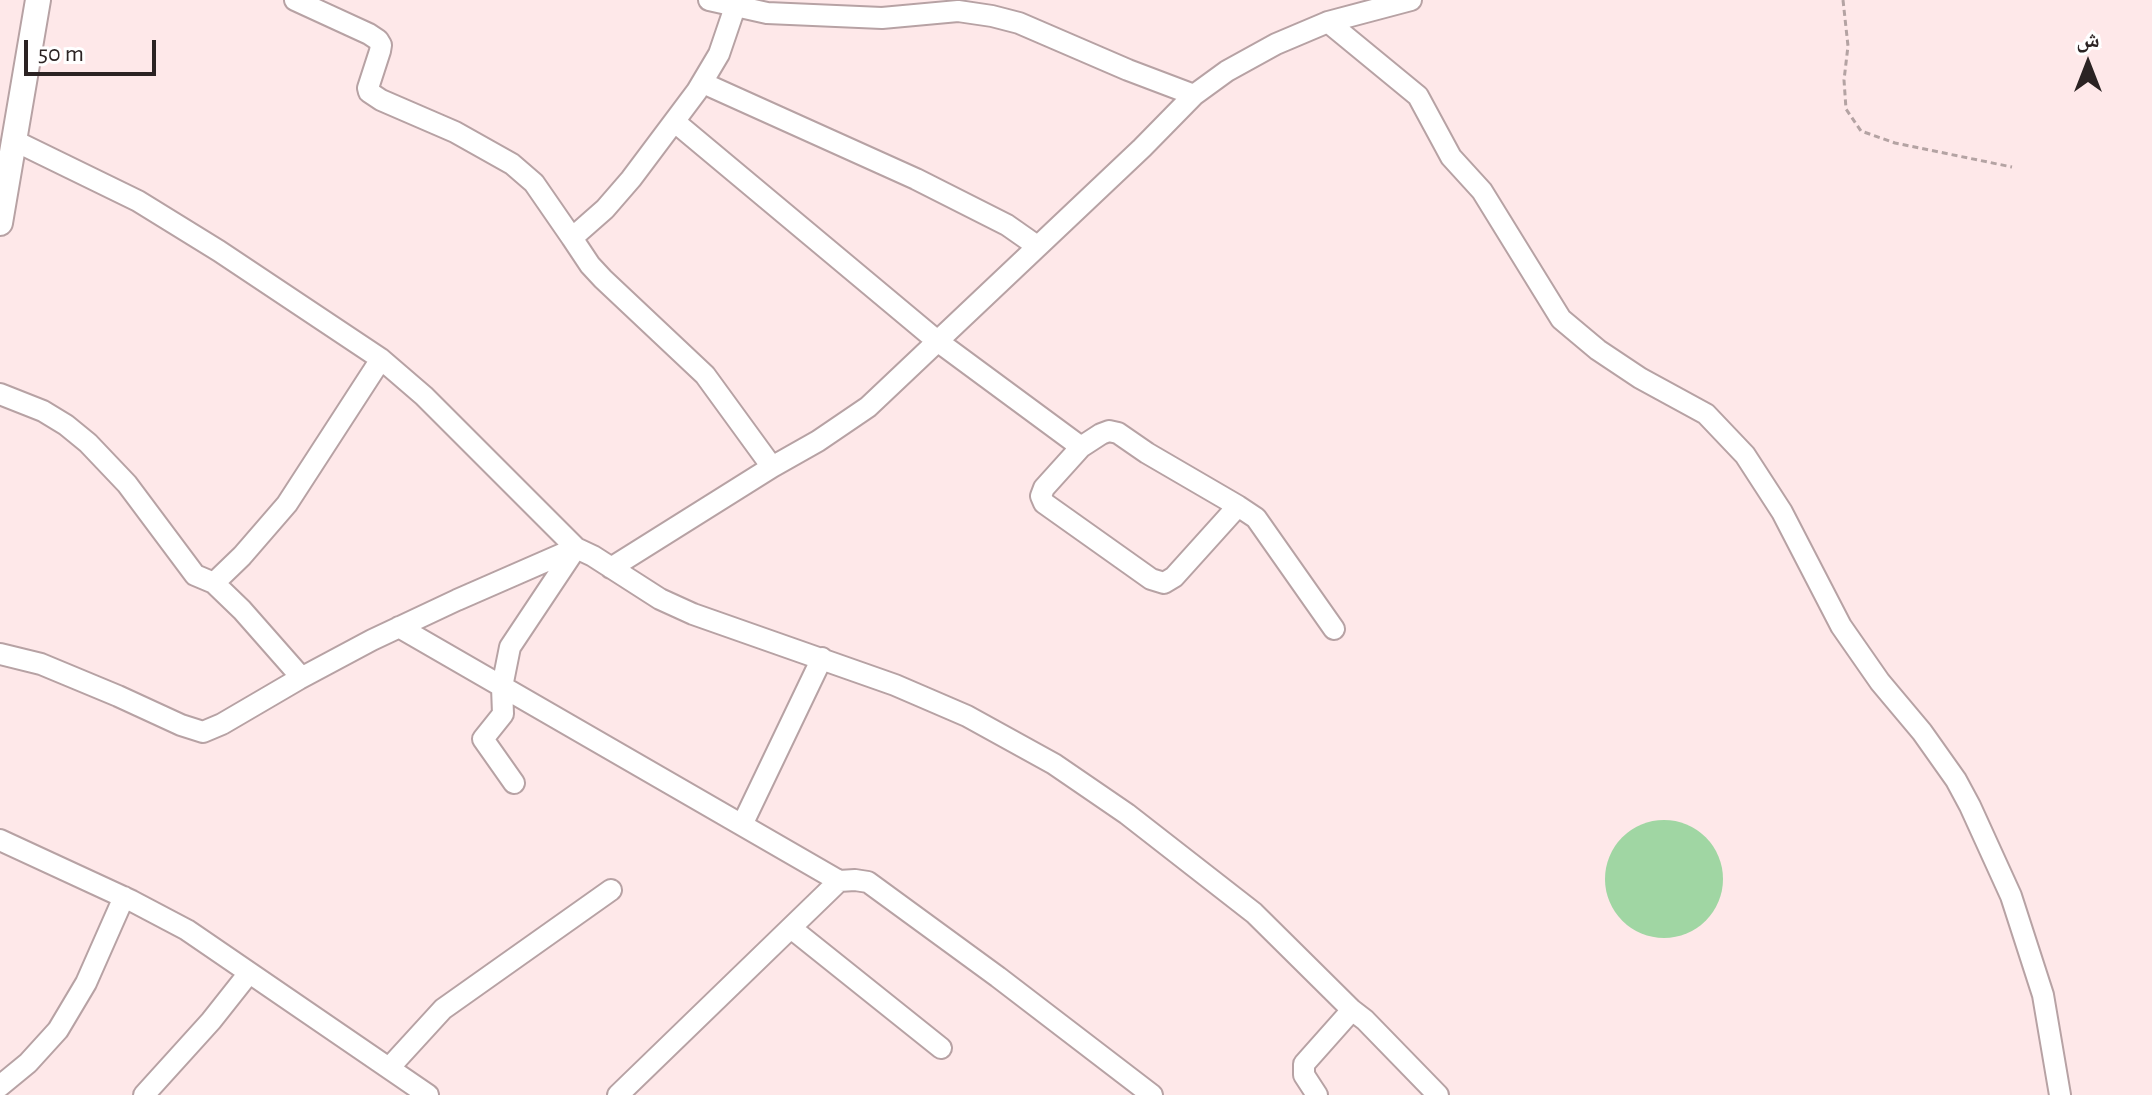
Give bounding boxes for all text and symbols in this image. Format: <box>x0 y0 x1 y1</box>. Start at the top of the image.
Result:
scale bar <box>28 24 160 74</box>
north arrow <box>2048 24 2128 104</box>
text: ش <box>2076 29 2100 51</box>
text: 50 m <box>38 42 84 66</box>

